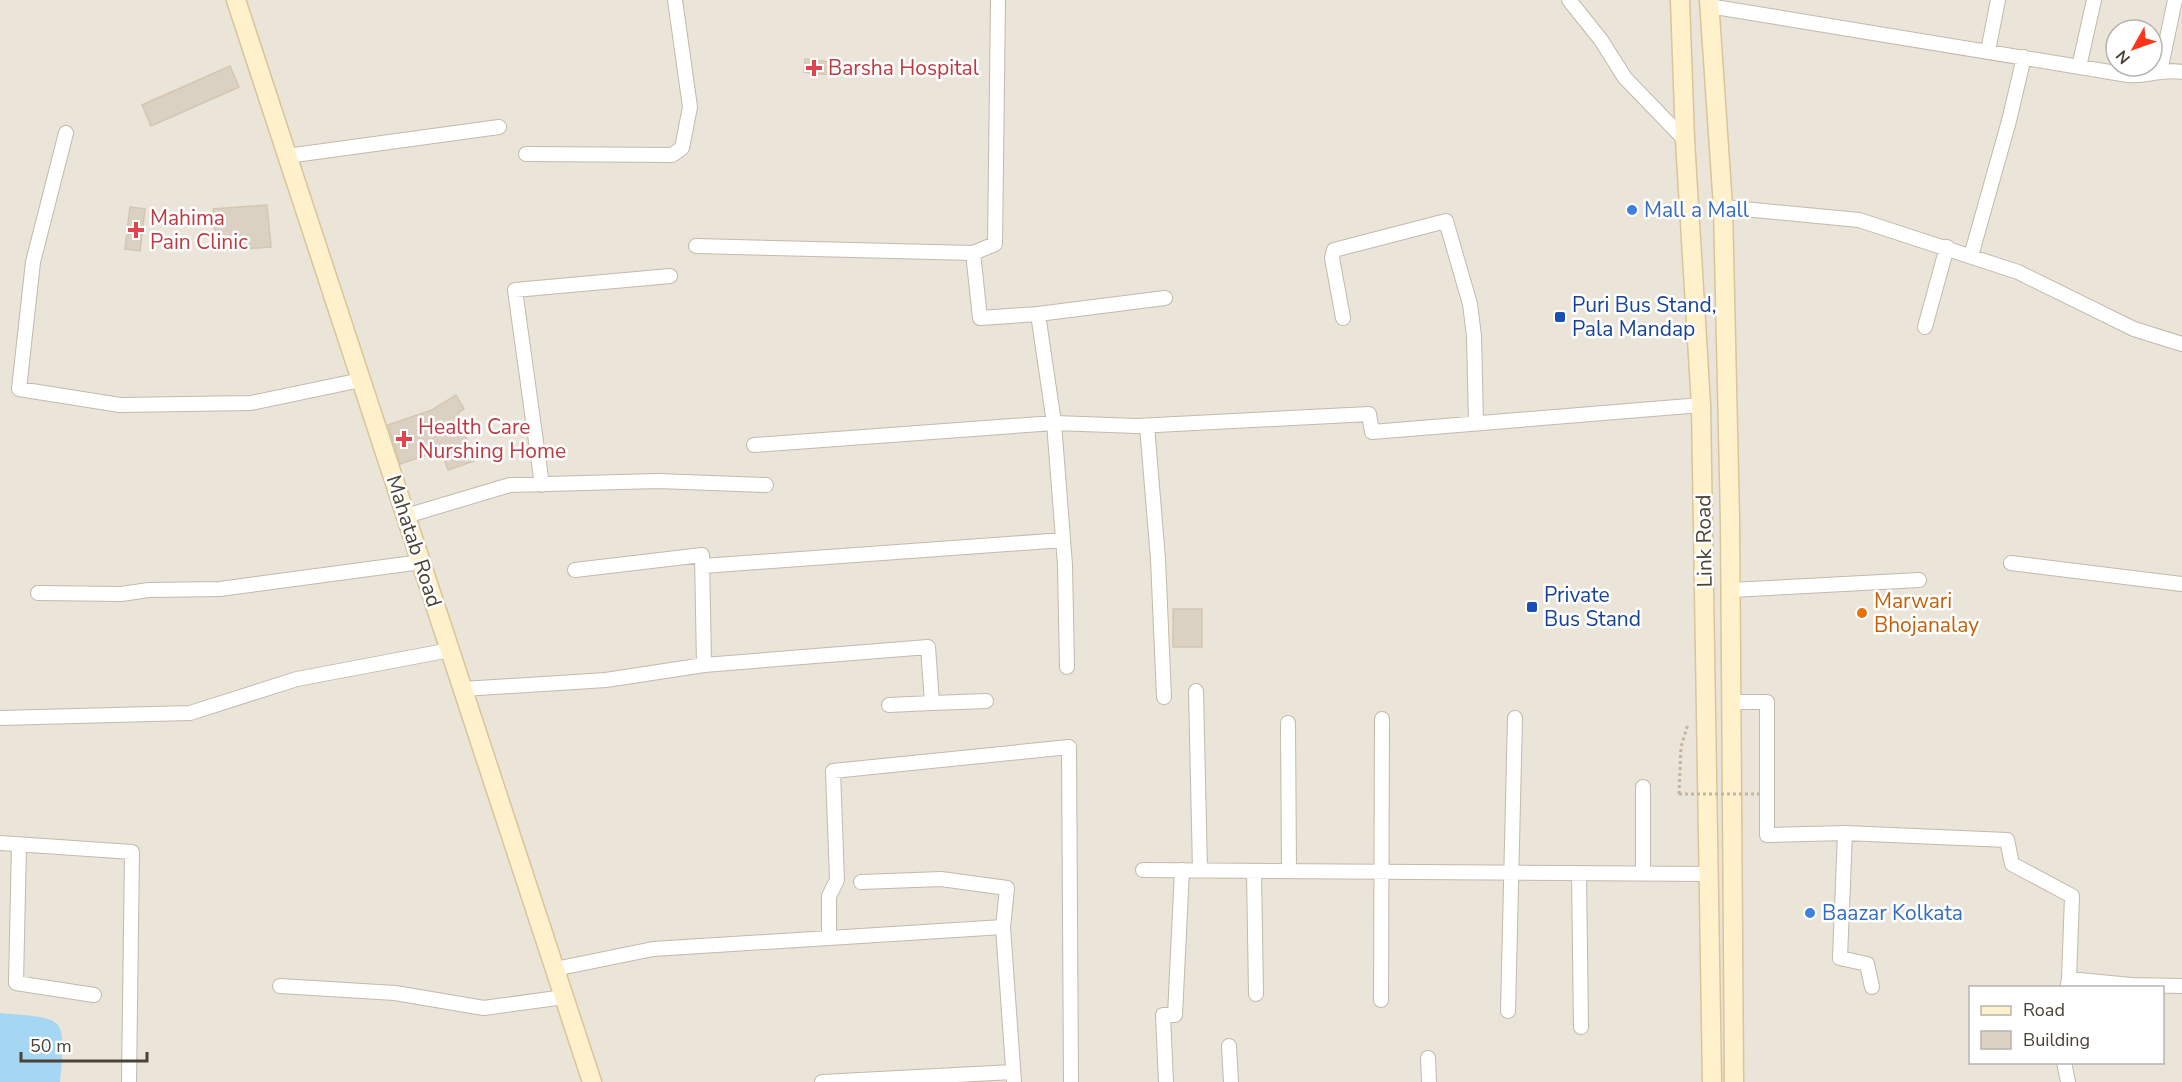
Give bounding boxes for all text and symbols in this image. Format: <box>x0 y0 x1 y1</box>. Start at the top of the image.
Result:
north arrow <box>2104 18 2164 78</box>
text: N <box>2111 45 2136 69</box>
place label: Barsha Hospital <box>828 54 980 82</box>
marker: Barsha Hospital <box>805 59 823 77</box>
place label: Mall a Mall <box>1644 196 1750 224</box>
marker: Mall a Mall <box>1625 203 1639 217</box>
place label: Mahima Pain Clinic <box>150 204 248 256</box>
marker: Mahima Pain Clinic <box>127 221 145 239</box>
place label: Puri Bus Stand, Pala Mandap <box>1572 291 1717 343</box>
marker: Puri Bus Stand, Pala Mandap <box>1553 310 1567 324</box>
place label: Health Care Nurshing Home <box>418 413 566 465</box>
marker: Health Care Nurshing Home <box>395 430 413 448</box>
street label: Mahatab Road <box>379 471 449 611</box>
street label: Link Road <box>1689 494 1719 588</box>
place label: Private Bus Stand <box>1544 581 1641 633</box>
place label: Marwari Bhojanalay <box>1874 587 1979 639</box>
marker: Private Bus Stand <box>1525 600 1539 614</box>
marker: Marwari Bhojanalay <box>1855 606 1869 620</box>
place label: Baazar Kolkata <box>1822 899 1963 927</box>
marker: Baazar Kolkata <box>1803 906 1817 920</box>
legend <box>1969 986 2164 1064</box>
text: Road <box>2023 998 2065 1022</box>
scale bar <box>21 1025 147 1063</box>
text: Building <box>2023 1028 2090 1052</box>
text: 50 m <box>30 1034 72 1058</box>

